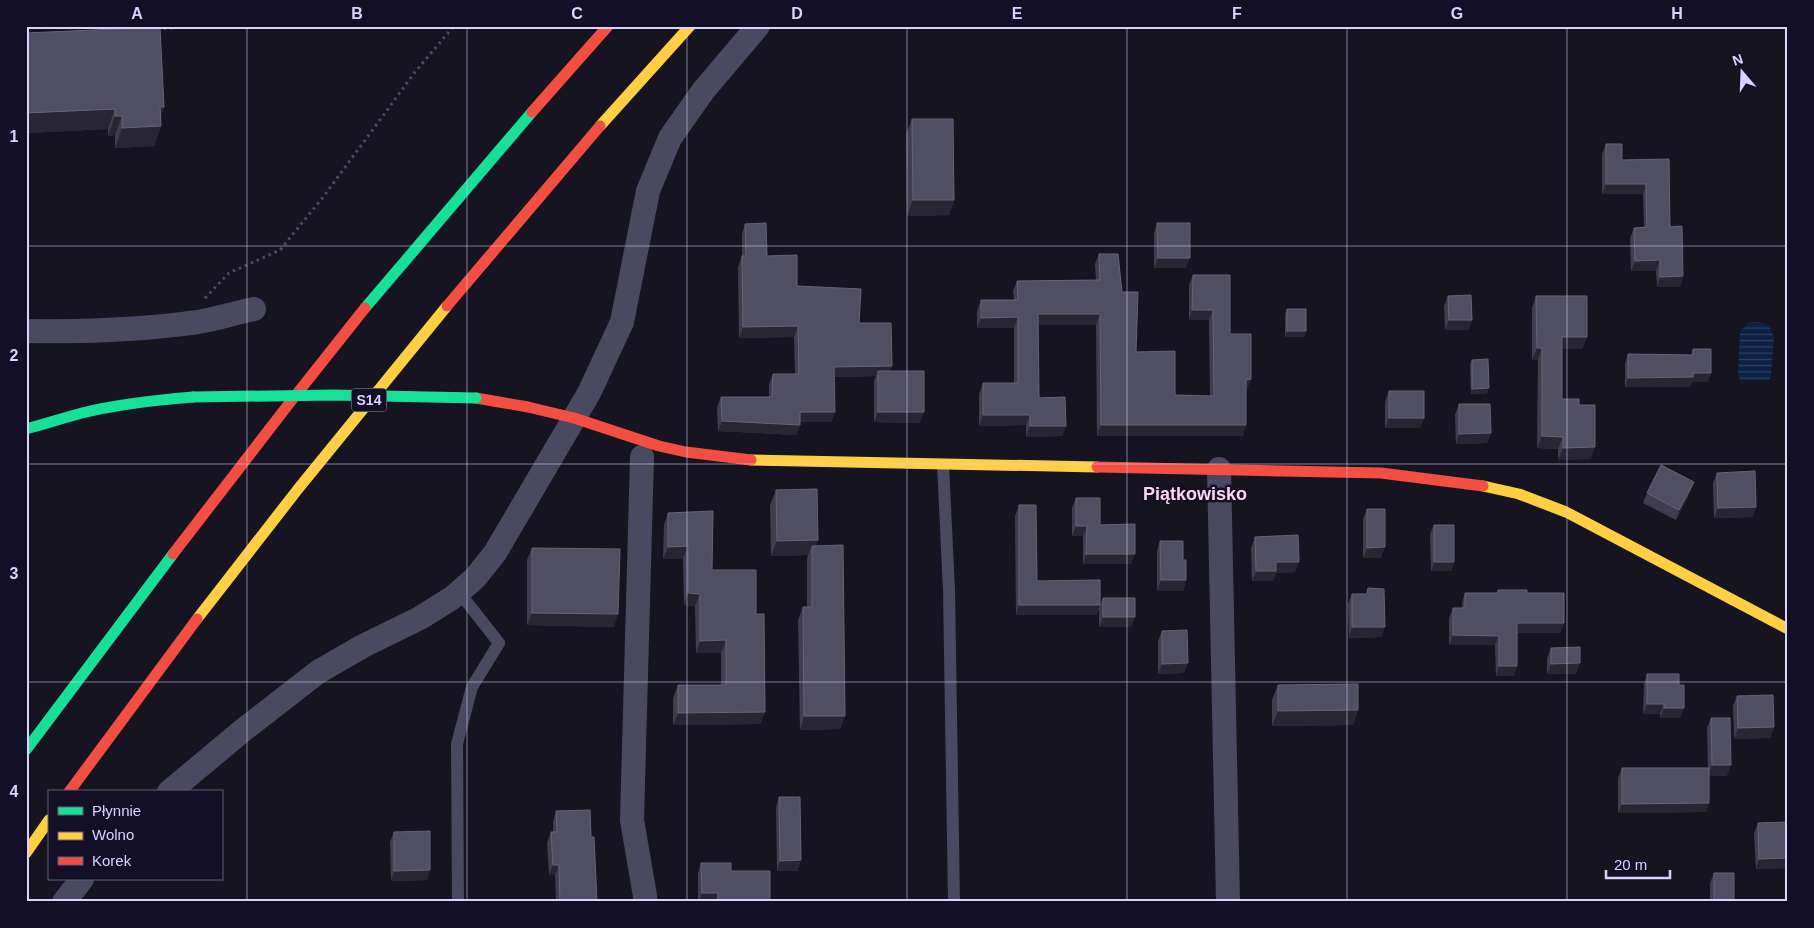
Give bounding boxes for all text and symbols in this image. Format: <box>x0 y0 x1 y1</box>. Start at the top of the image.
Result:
text: A <box>131 5 143 22</box>
text: B <box>351 5 363 22</box>
text: C <box>571 5 583 22</box>
text: D <box>791 5 803 22</box>
text: E <box>1012 5 1023 22</box>
text: F <box>1232 5 1242 22</box>
text: G <box>1451 5 1463 22</box>
text: H <box>1671 5 1683 22</box>
north arrow <box>1716 48 1766 98</box>
text: N <box>1730 50 1745 69</box>
text: 1 <box>10 128 19 145</box>
text: 2 <box>10 347 19 364</box>
road number: S14 <box>352 388 386 412</box>
district label: Piątkowisko <box>1143 484 1247 504</box>
text: 3 <box>10 565 19 582</box>
text: 4 <box>10 783 19 800</box>
legend <box>48 790 222 880</box>
text: Płynnie <box>92 802 141 819</box>
text: Wolno <box>92 826 134 843</box>
scale bar <box>1606 848 1670 880</box>
text: Korek <box>92 852 132 869</box>
text: 20 m <box>1614 856 1647 873</box>

